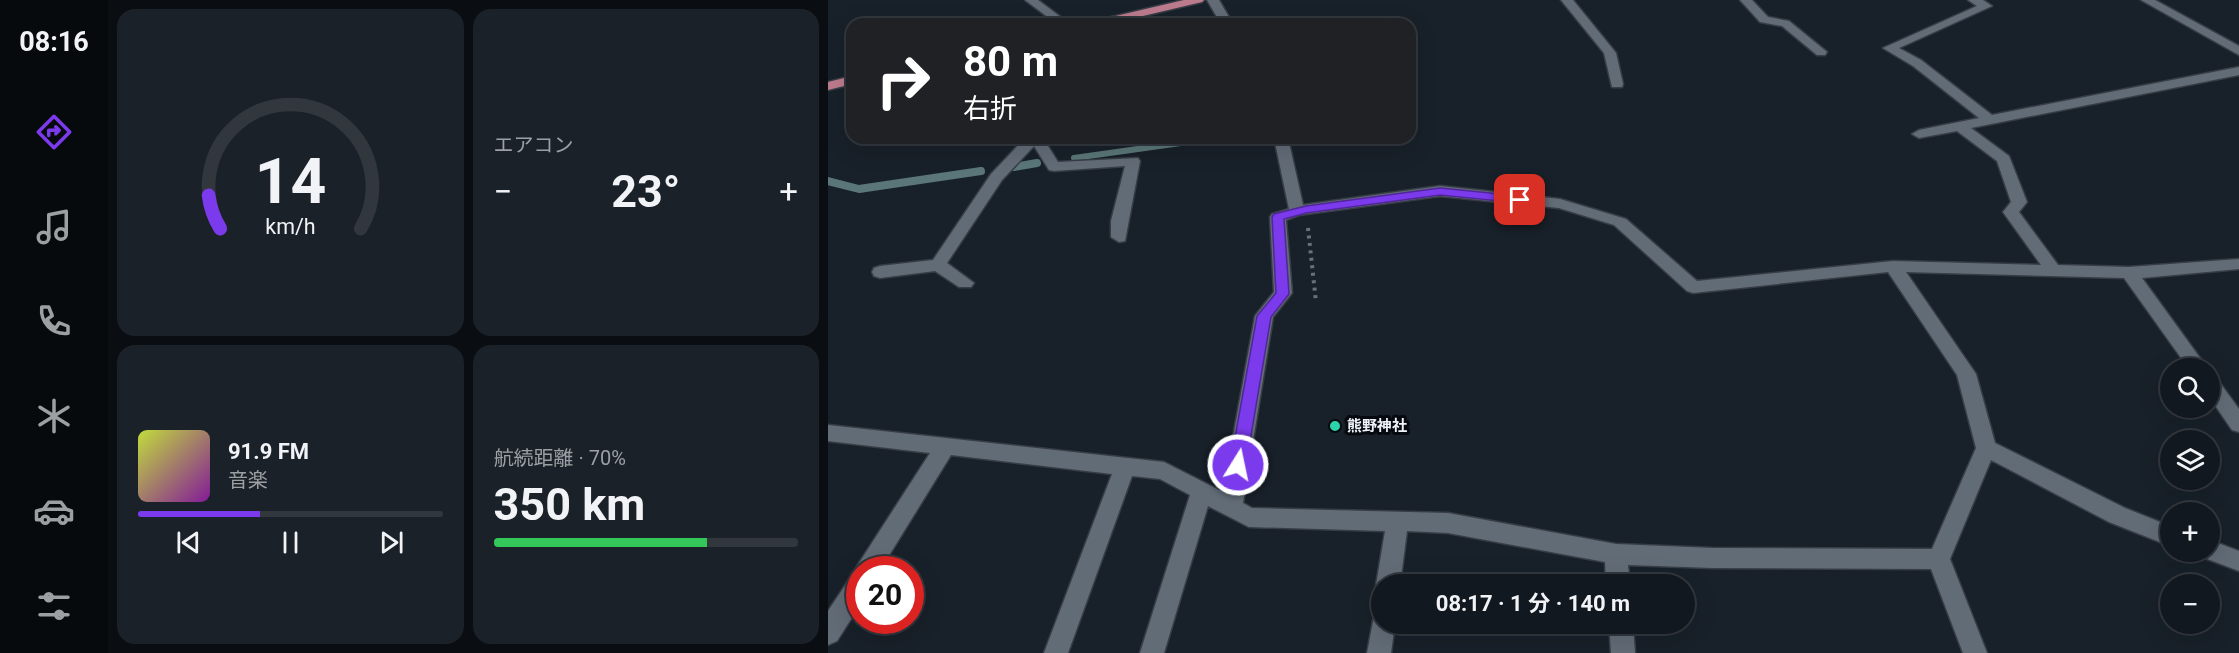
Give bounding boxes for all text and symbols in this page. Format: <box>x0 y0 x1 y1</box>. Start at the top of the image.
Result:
text: 08:16 <box>19 26 89 58</box>
text: 80 m <box>963 37 1058 86</box>
icon: right <box>864 42 942 120</box>
text: 右折 <box>963 93 1017 125</box>
icon: directions <box>33 111 75 153</box>
text: エアコン <box>494 133 574 157</box>
text: 14 <box>254 145 326 218</box>
text: 23° <box>611 165 680 218</box>
text: − <box>494 172 512 211</box>
text: + <box>779 172 798 211</box>
pin <box>1494 174 1545 225</box>
icon: arrive <box>1503 183 1536 216</box>
icon: music <box>33 206 75 248</box>
text: km/h <box>265 215 315 240</box>
icon: phone <box>33 300 75 342</box>
map controls <box>2160 358 2220 634</box>
button: search <box>2160 358 2220 418</box>
icon: climate <box>33 395 75 437</box>
place label: 熊野神社 <box>1347 417 1407 435</box>
marker: 熊野神社 <box>1328 419 1342 433</box>
button: layers <box>2160 430 2220 490</box>
position arrow <box>1206 433 1270 497</box>
text: 91.9 FM <box>228 439 309 464</box>
text: 航続距離 · 70% <box>494 446 626 470</box>
text: 音楽 <box>228 468 268 492</box>
text: 350 km <box>494 478 645 531</box>
icon: car <box>33 490 75 532</box>
button: + <box>2160 502 2220 562</box>
icon: previous <box>172 526 205 559</box>
icon: pause <box>274 526 307 559</box>
icon: next <box>375 526 408 559</box>
speed limit sign: 20 <box>846 556 924 634</box>
button: − <box>2160 574 2220 634</box>
icon: filters <box>33 585 75 627</box>
text: 08:17 · 1 分 · 140 m <box>1436 591 1630 616</box>

